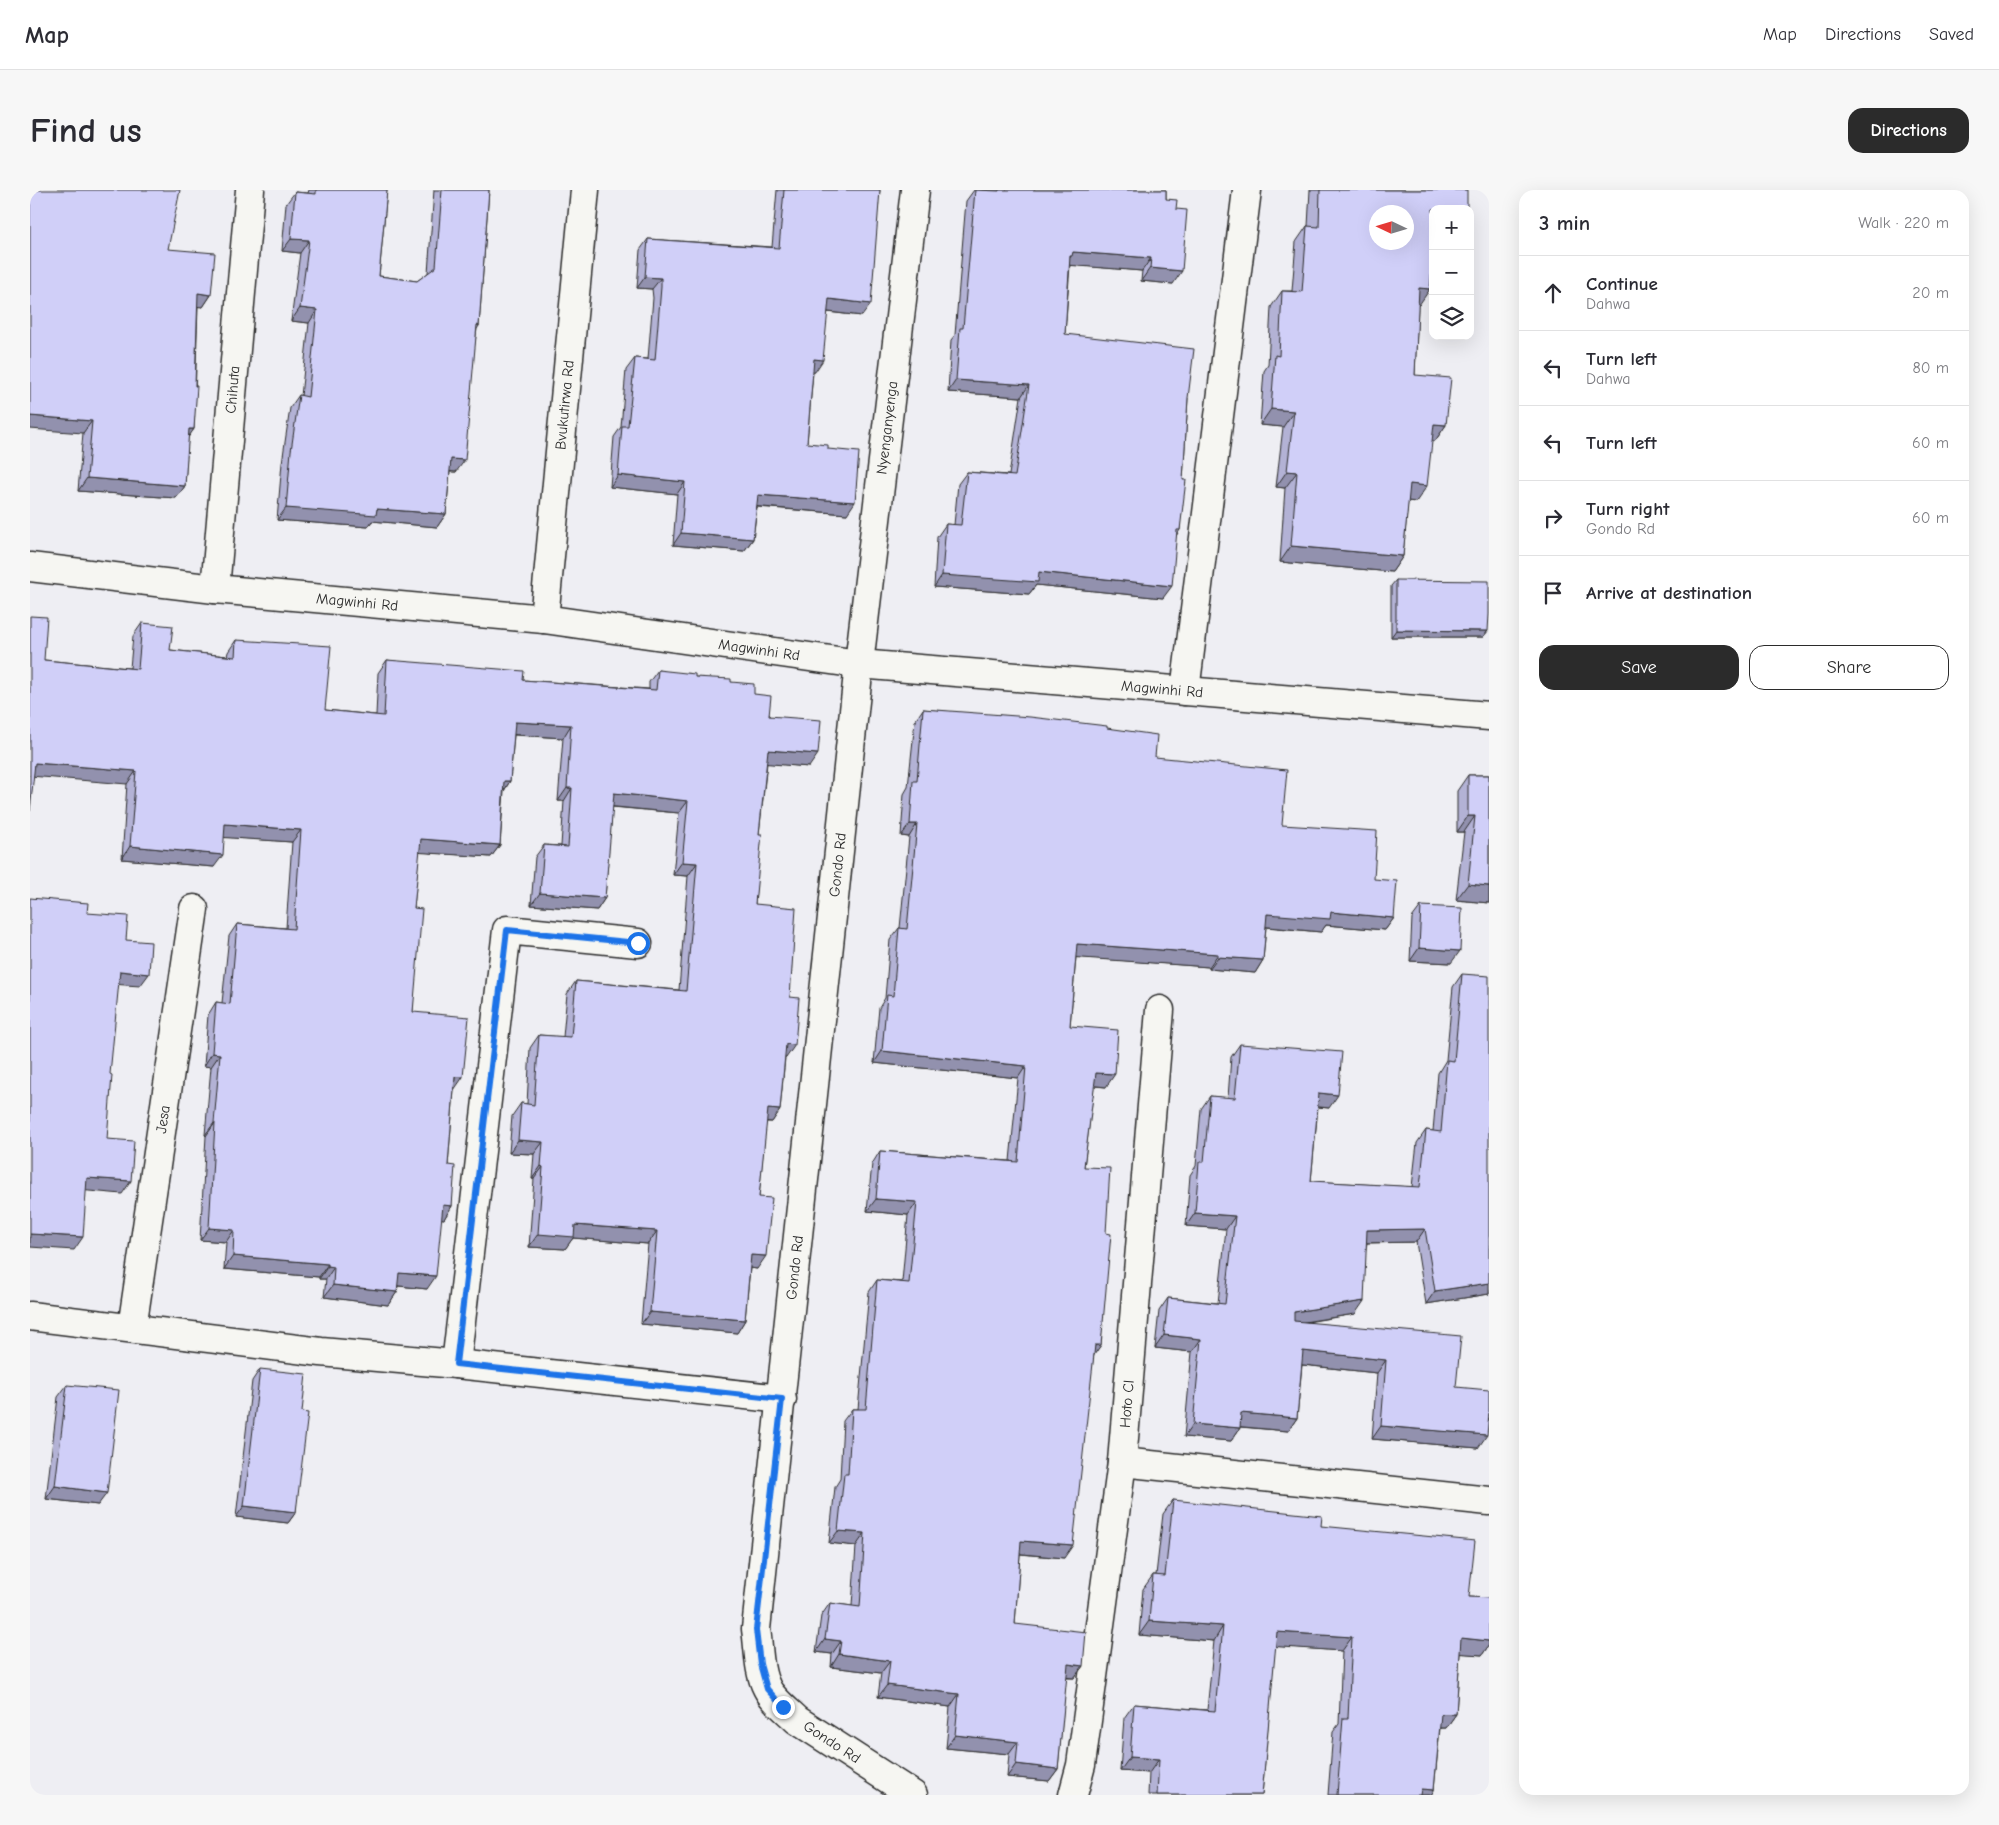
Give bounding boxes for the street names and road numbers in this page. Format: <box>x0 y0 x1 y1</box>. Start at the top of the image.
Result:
street label: Bvukutirwa Rd <box>551 359 578 451</box>
street label: Chihuta <box>221 365 244 414</box>
street label: Nyenganyenga <box>872 380 901 475</box>
street label: Magwinhi Rd <box>315 589 399 615</box>
street label: Magwinhi Rd <box>717 635 801 664</box>
street label: Magwinhi Rd <box>1120 677 1204 701</box>
street label: Gondo Rd <box>825 832 850 898</box>
street label: Jesa <box>152 1104 174 1135</box>
street label: Gondo Rd <box>782 1235 807 1301</box>
street label: Hoto Cl <box>1116 1379 1138 1429</box>
street label: Gondo Rd <box>800 1717 864 1767</box>

